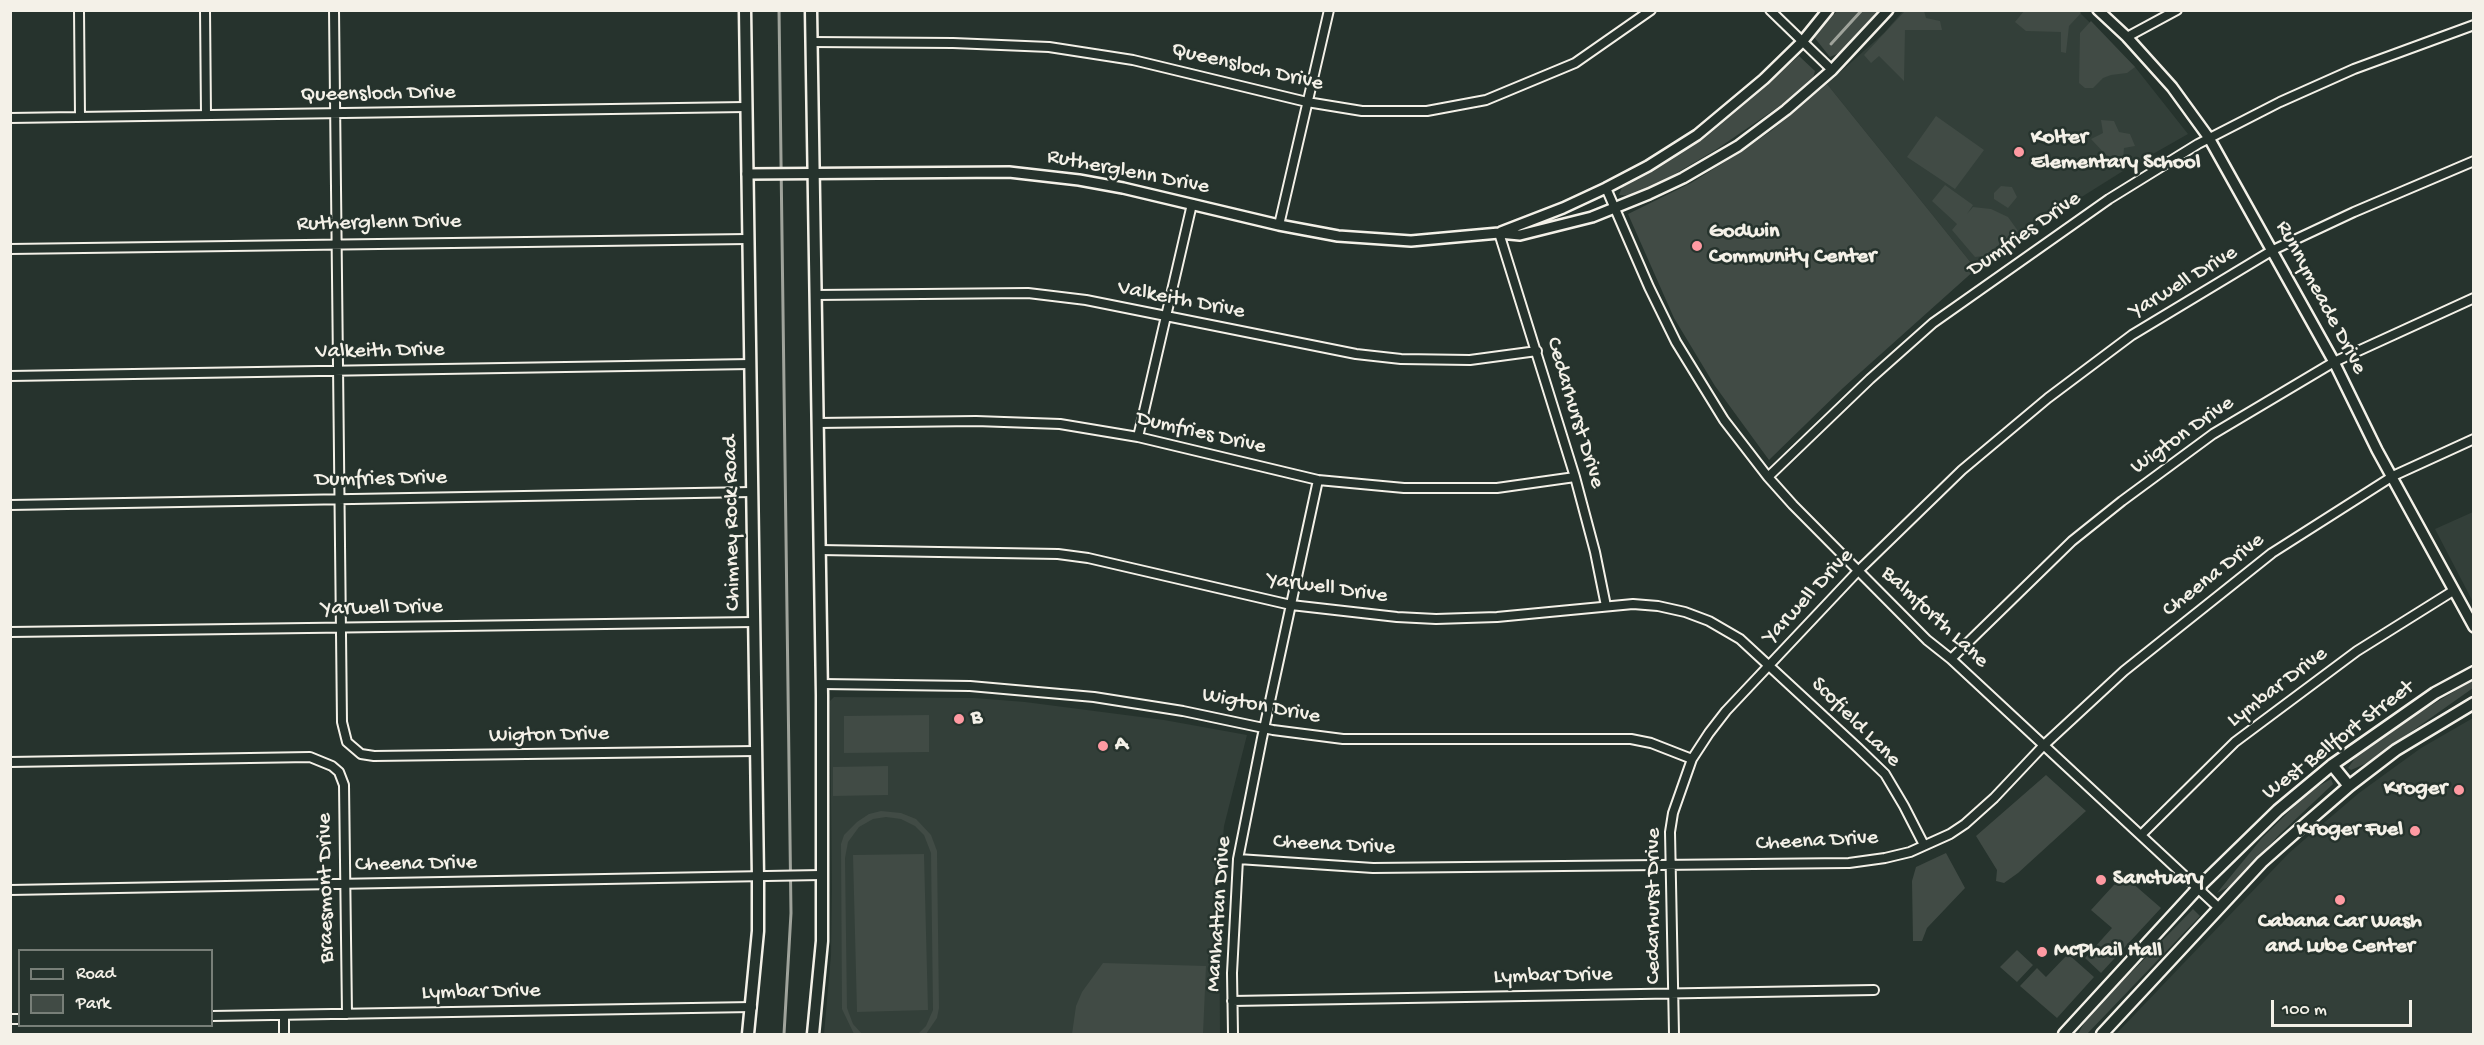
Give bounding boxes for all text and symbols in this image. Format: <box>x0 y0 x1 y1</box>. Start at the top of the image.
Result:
street label: Queensloch Drive <box>1168 38 1326 98</box>
street label: Queensloch Drive <box>300 80 456 110</box>
place label: Kolter Elementary School <box>2031 126 2201 178</box>
street label: Rutherglenn Drive <box>1045 144 1211 202</box>
marker: Kolter Elementary School <box>2012 145 2026 159</box>
street label: Dumfries Drive <box>1963 186 2087 284</box>
street label: Rutherglenn Drive <box>296 209 462 239</box>
street label: Runnymeade Drive <box>2268 217 2372 379</box>
place label: Godwin Community Center <box>1709 220 1876 272</box>
marker: Godwin Community Center <box>1690 239 1704 253</box>
street label: Yarwell Drive <box>2125 240 2243 326</box>
street label: Valkeith Drive <box>1115 276 1247 326</box>
street label: Cedarhurst Drive <box>1539 334 1609 492</box>
street label: Valkeith Drive <box>315 338 445 366</box>
street label: Wigton Drive <box>2126 391 2240 481</box>
street label: Dumfries Drive <box>1134 406 1268 462</box>
street label: Chimney Rock Road <box>718 435 748 611</box>
street label: Dumfries Drive <box>315 466 447 494</box>
street label: Cheena Drive <box>2158 528 2270 624</box>
street label: Yarwell Drive <box>1758 544 1860 650</box>
street label: Balmforth Lane <box>1875 561 1993 675</box>
street label: Yarwell Drive <box>1265 567 1389 611</box>
street label: Yarwell Drive <box>321 595 443 623</box>
street label: Lymbar Drive <box>2222 642 2334 734</box>
street label: Scofield Lane <box>1804 672 1906 774</box>
street label: West Bellfort Street <box>2258 675 2420 807</box>
street label: Wigton Drive <box>1200 683 1322 731</box>
place label: B <box>971 706 982 732</box>
marker: B <box>952 712 966 726</box>
street label: Wigton Drive <box>489 722 609 750</box>
place label: A <box>1115 733 1128 759</box>
marker: A <box>1096 739 1110 753</box>
place label: Kroger <box>2384 777 2447 803</box>
marker: Kroger <box>2452 783 2466 797</box>
street label: Braesmont Drive <box>312 813 342 963</box>
place label: Kroger Fuel <box>2297 818 2403 844</box>
marker: Kroger Fuel <box>2408 824 2422 838</box>
street label: Cheena Drive <box>1755 826 1879 858</box>
street label: Cedarhurst Drive <box>1642 828 1668 984</box>
street label: Cheena Drive <box>1272 830 1396 862</box>
street label: Manhattan Drive <box>1201 835 1239 993</box>
street label: Cheena Drive <box>355 851 477 879</box>
place label: Sanctuary <box>2113 867 2203 893</box>
marker: Sanctuary <box>2094 873 2108 887</box>
marker: Cabana Car Wash and Lube Center <box>2333 893 2347 907</box>
place label: Cabana Car Wash and Lube Center <box>2258 910 2422 962</box>
place label: McPhail Hall <box>2054 939 2162 965</box>
marker: McPhail Hall <box>2035 945 2049 959</box>
legend <box>18 949 213 1027</box>
street label: Lymbar Drive <box>1493 963 1613 991</box>
text: Road <box>76 964 115 985</box>
street label: Lymbar Drive <box>421 979 541 1007</box>
scale bar <box>2274 988 2415 1026</box>
text: Park <box>76 994 110 1015</box>
text: 100 m <box>2282 1000 2327 1021</box>

